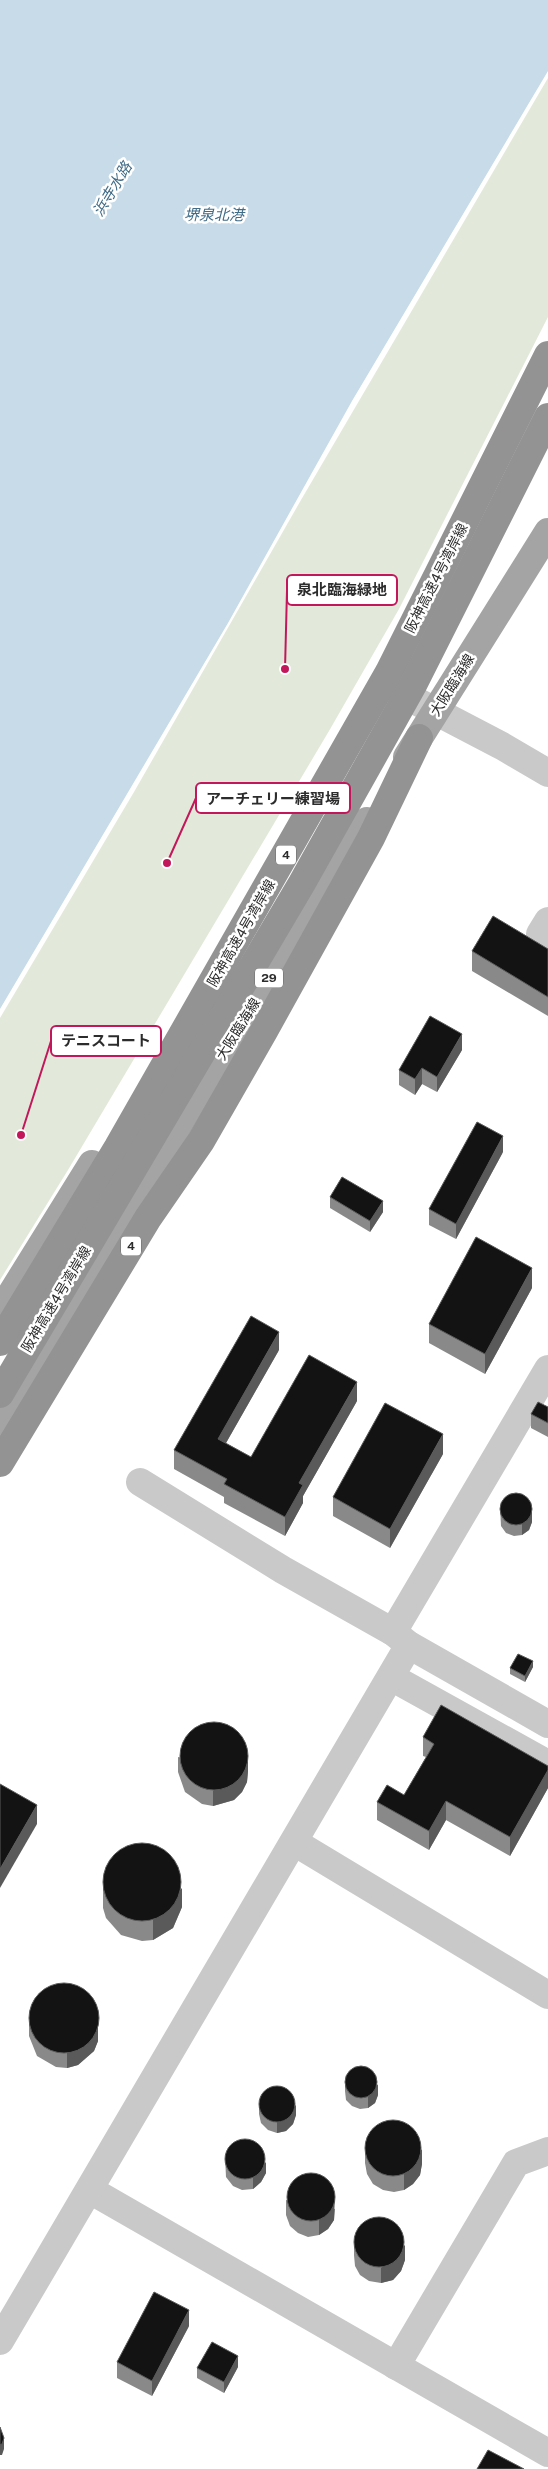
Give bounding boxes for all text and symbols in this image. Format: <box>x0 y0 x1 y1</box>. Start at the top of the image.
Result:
water label: 浜寺水路 <box>89 157 136 219</box>
water label: 堺泉北港 <box>184 206 246 223</box>
street label: 阪神高速4号湾岸線 <box>401 521 471 635</box>
callout: 泉北臨海緑地 <box>287 575 397 605</box>
text: 泉北臨海緑地 <box>297 581 387 598</box>
street label: 大阪臨海線 <box>427 651 477 719</box>
callout: アーチェリー練習場 <box>196 783 350 813</box>
text: アーチェリー練習場 <box>206 790 340 807</box>
road number: 4 <box>276 846 296 864</box>
street label: 阪神高速4号湾岸線 <box>204 877 278 989</box>
road number: 29 <box>255 968 283 988</box>
street label: 大阪臨海線 <box>213 995 263 1063</box>
callout: テニスコート <box>51 1026 161 1056</box>
text: テニスコート <box>61 1032 151 1049</box>
road number: 4 <box>121 1236 141 1256</box>
street label: 阪神高速4号湾岸線 <box>18 1243 94 1355</box>

